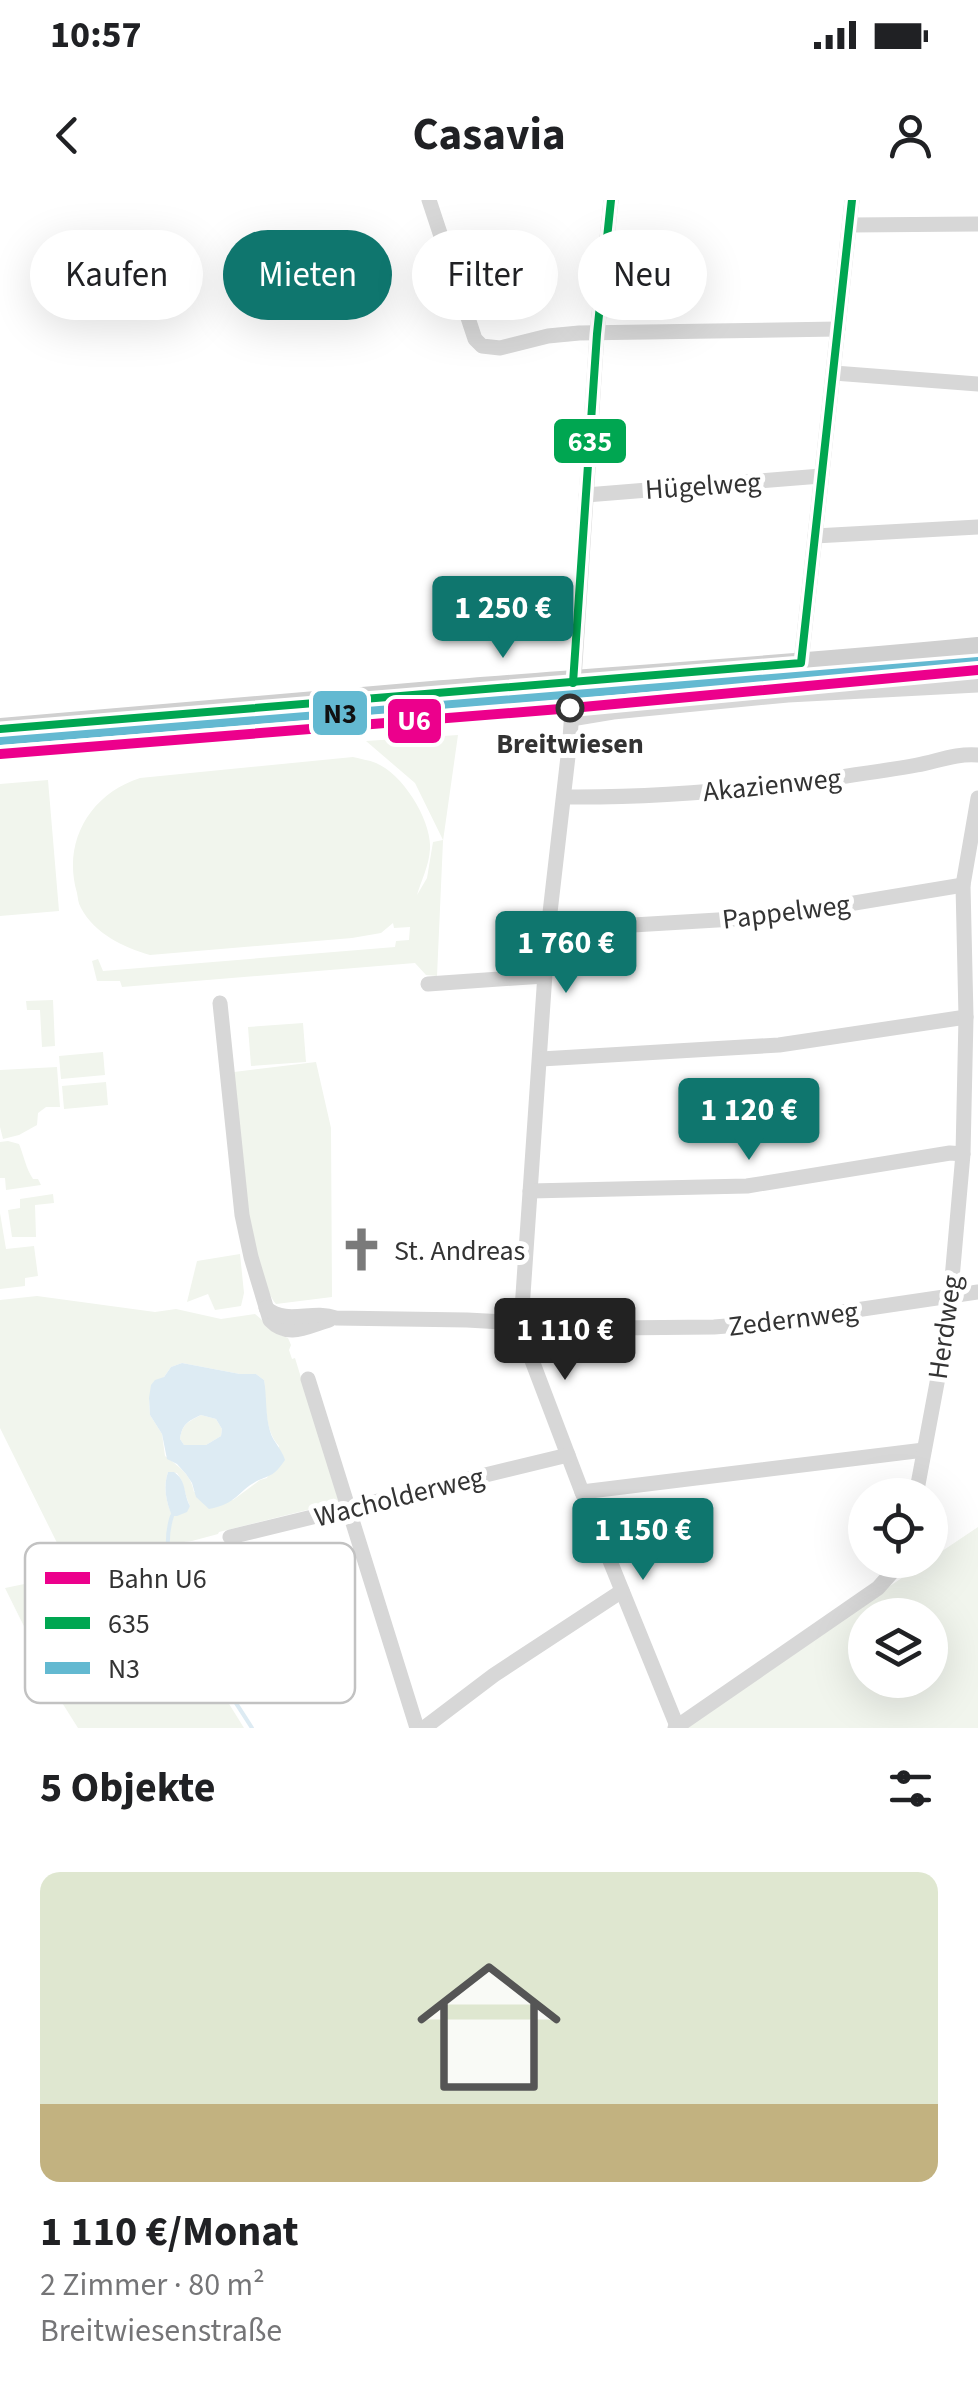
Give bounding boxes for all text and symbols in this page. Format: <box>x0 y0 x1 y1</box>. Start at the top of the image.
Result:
text: 10:57 <box>50 8 142 62</box>
text: Casavia <box>412 103 566 167</box>
icon: back <box>40 108 95 163</box>
icon: person <box>883 108 938 163</box>
chip: Kaufen <box>30 230 203 320</box>
chip: Mieten <box>223 230 392 320</box>
chip: Filter <box>412 230 558 320</box>
chip: Neu <box>578 230 707 320</box>
line badge: 635 <box>552 417 628 465</box>
text: 635 <box>568 422 612 462</box>
street label: Hügelweg <box>644 462 762 510</box>
pin: 1 250 € <box>411 576 595 661</box>
text: 1 250 € <box>454 585 552 631</box>
line badge: N3 <box>311 689 369 737</box>
text: N3 <box>323 694 357 734</box>
marker: Breitwiesen <box>557 695 583 721</box>
line badge: U6 <box>386 697 443 745</box>
text: U6 <box>397 701 431 741</box>
place label: Breitwiesen <box>496 724 644 764</box>
street label: Akazienweg <box>701 758 843 812</box>
street label: Pappelweg <box>720 884 852 940</box>
pin: 1 760 € <box>474 911 658 996</box>
text: 1 760 € <box>517 920 615 966</box>
pin: 1 120 € <box>657 1078 841 1163</box>
text: 1 120 € <box>700 1087 798 1133</box>
church icon: St. Andreas <box>337 1226 385 1274</box>
place label: St. Andreas <box>394 1231 525 1271</box>
street label: Herdweg <box>918 1272 972 1382</box>
street label: Zedernweg <box>726 1291 860 1347</box>
pin: 1 110 € <box>473 1298 657 1383</box>
text: 1 110 € <box>516 1307 614 1353</box>
street label: Wacholderweg <box>310 1457 488 1537</box>
map controls <box>848 1478 948 1698</box>
button: locate <box>848 1478 948 1578</box>
pin: 1 150 € <box>551 1498 735 1583</box>
text: 1 150 € <box>594 1507 692 1553</box>
legend <box>25 1543 355 1703</box>
text: Bahn U6 <box>108 1559 207 1599</box>
button: layers <box>848 1598 948 1698</box>
text: 635 <box>108 1604 150 1644</box>
text: N3 <box>108 1649 140 1689</box>
text: 5 Objekte <box>40 1758 215 1818</box>
icon: filters <box>883 1761 938 1816</box>
icon: home <box>399 1937 579 2117</box>
text: 1 110 €/Monat <box>40 2202 299 2262</box>
text: 2 Zimmer · 80 m² <box>40 2262 265 2308</box>
text: Breitwiesenstraße <box>40 2308 282 2354</box>

